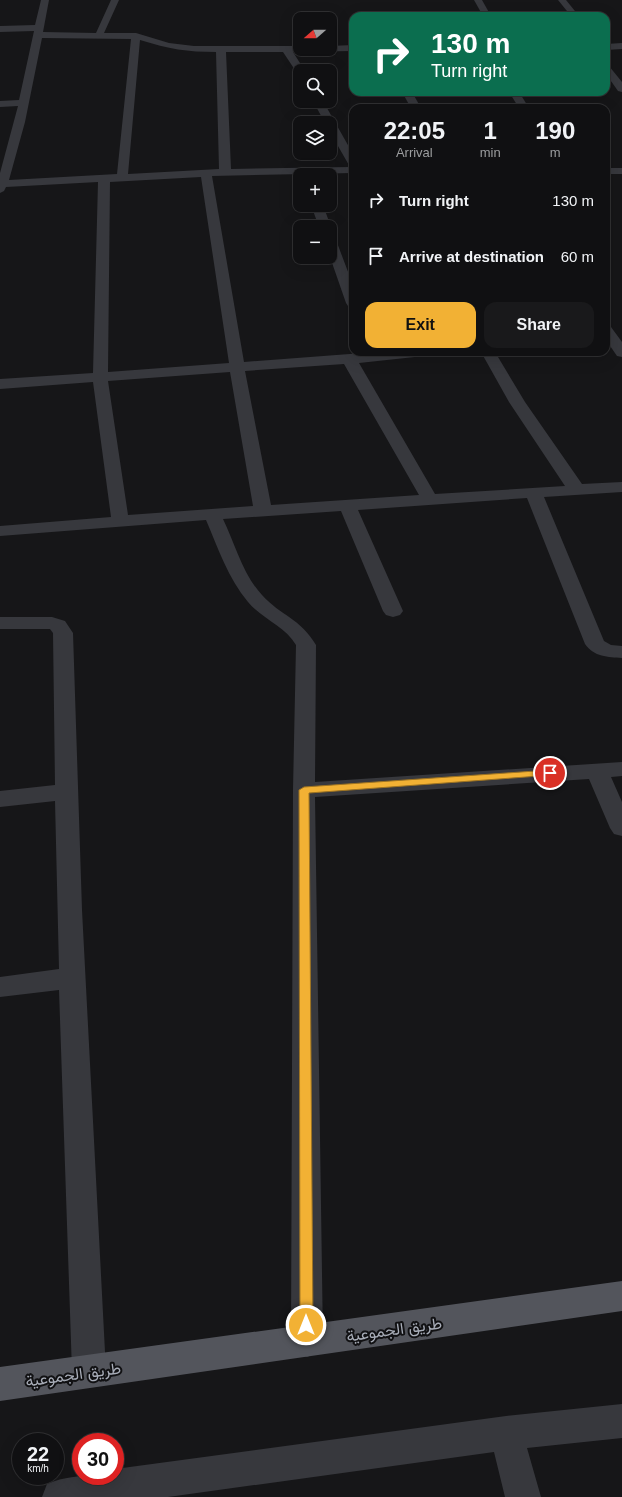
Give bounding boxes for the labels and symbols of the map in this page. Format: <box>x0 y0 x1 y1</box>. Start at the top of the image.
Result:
north arrow <box>293 12 337 56</box>
pin <box>533 756 567 790</box>
position arrow <box>285 1304 327 1346</box>
street label: طريق الجموعية <box>345 1314 443 1347</box>
street label: طريق الجموعية <box>24 1359 122 1392</box>
speed limit sign: 30 <box>72 1433 124 1485</box>

